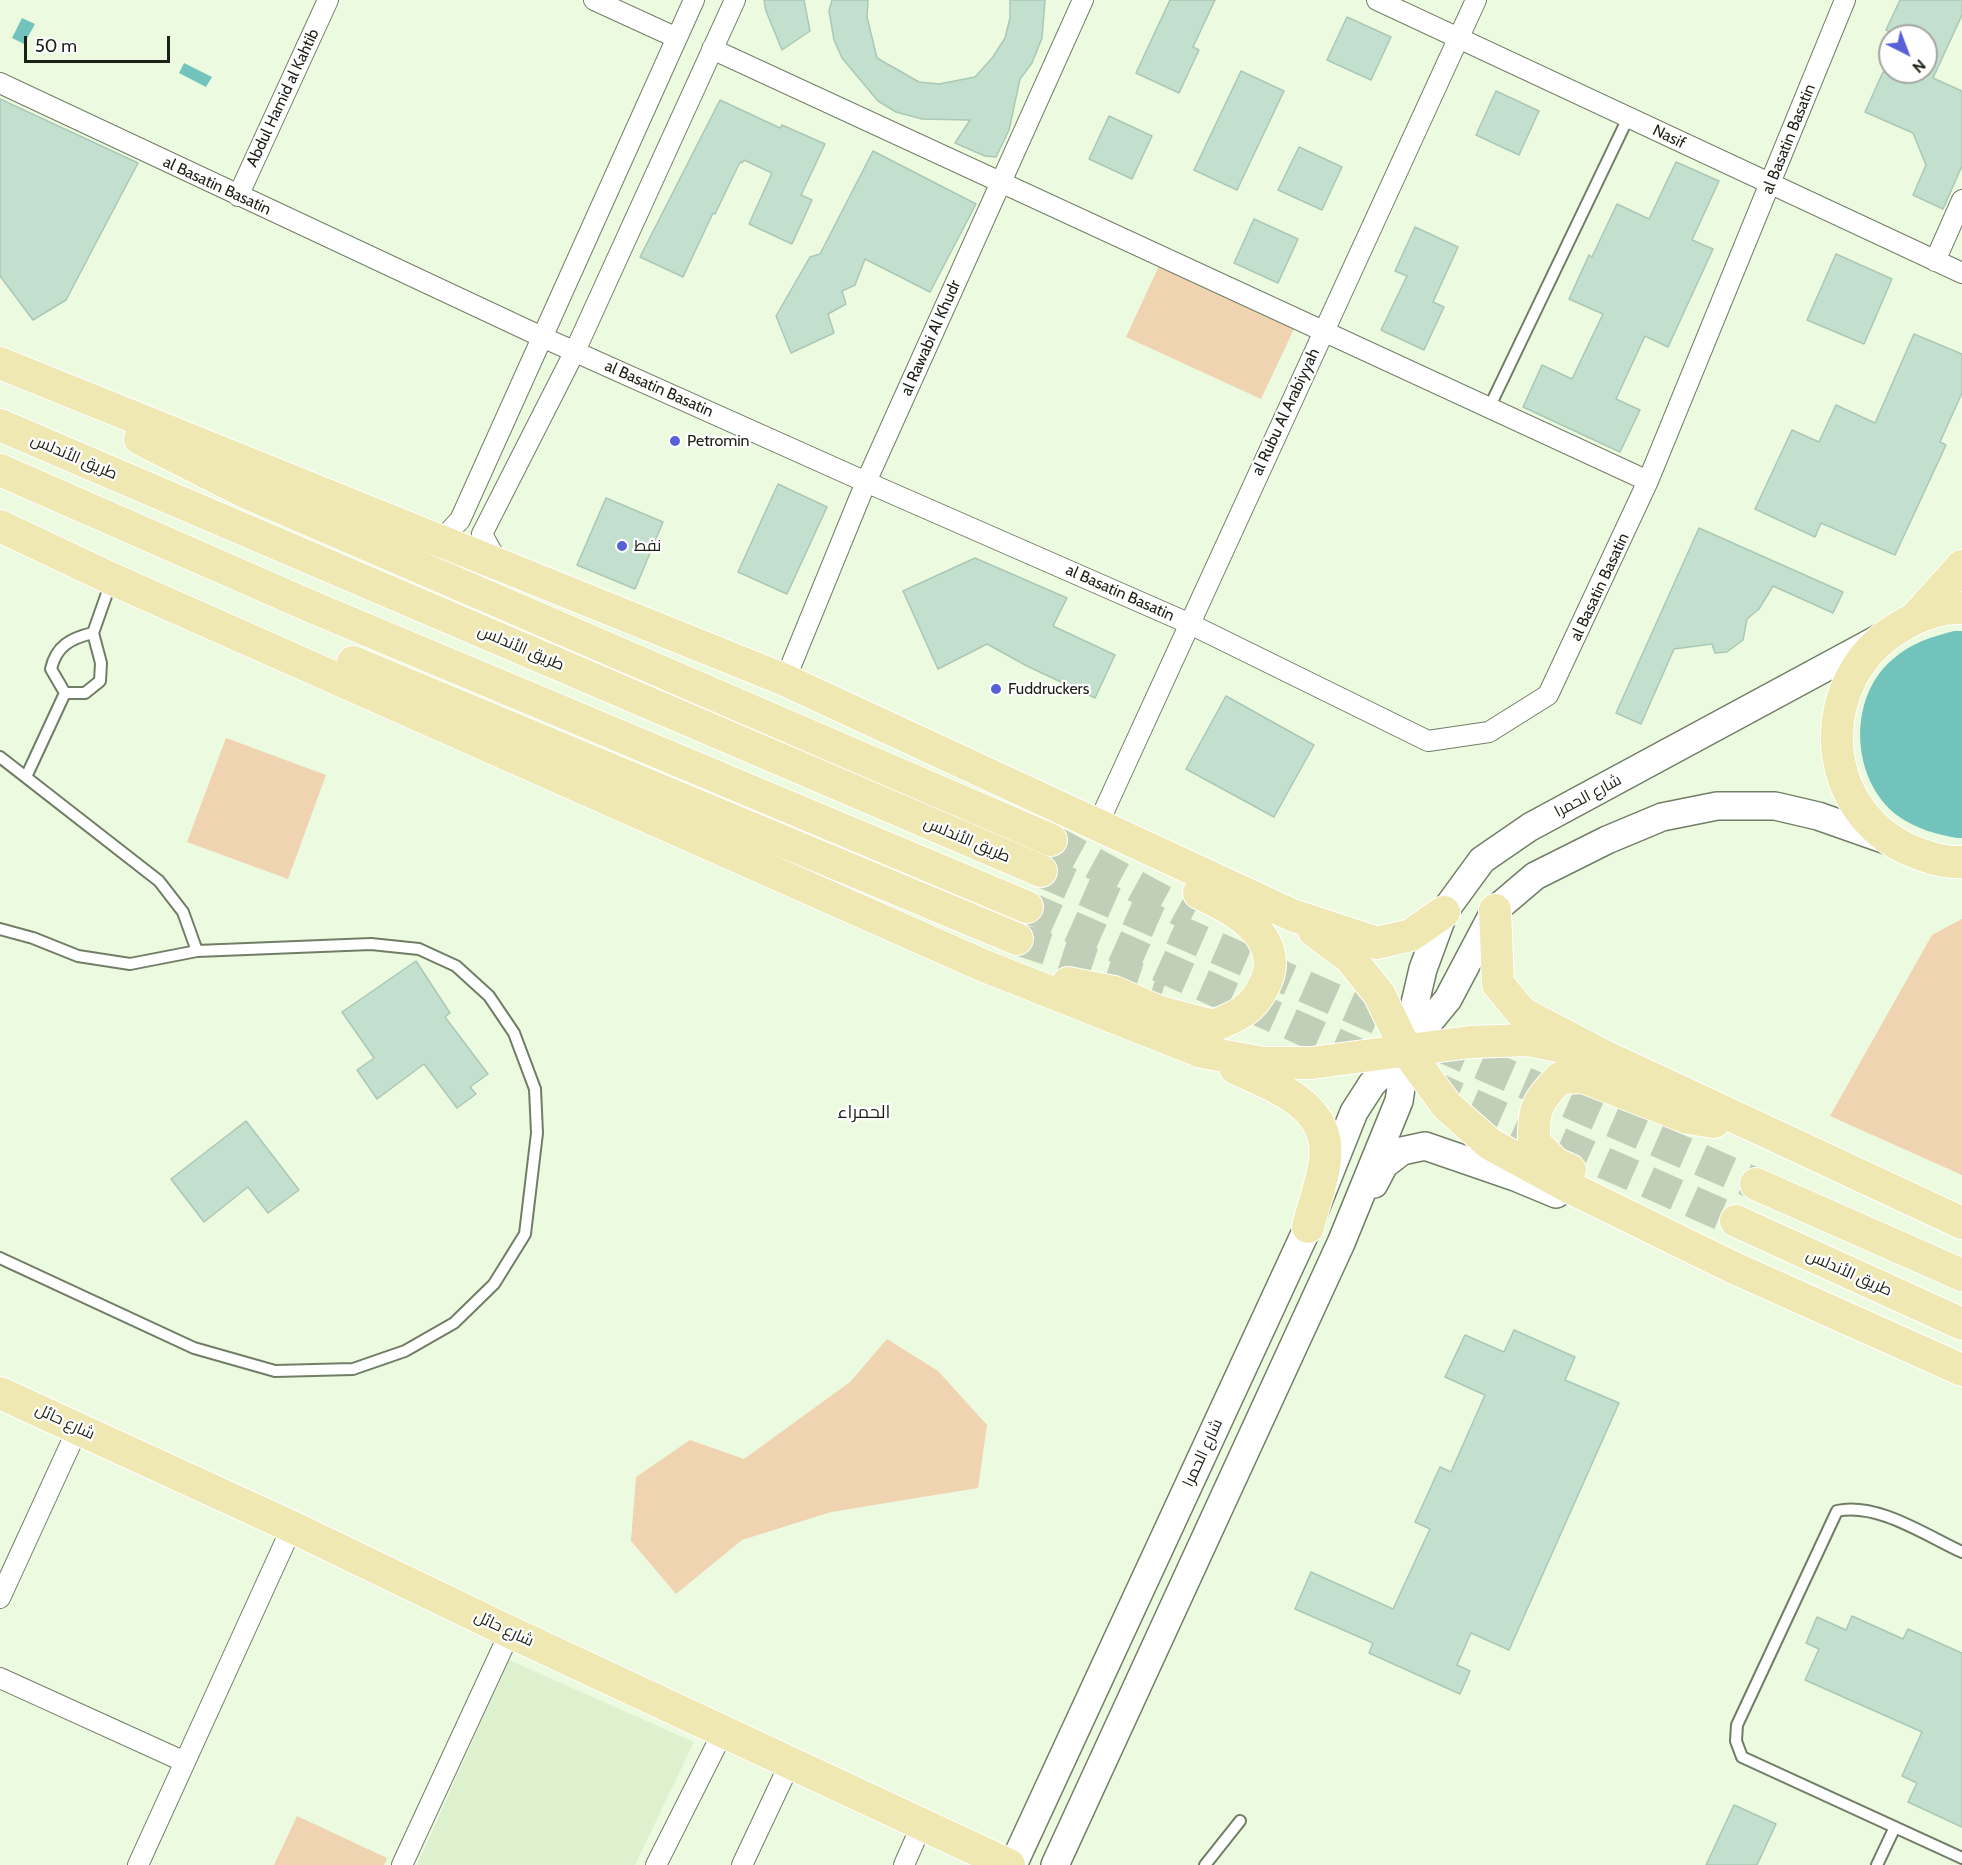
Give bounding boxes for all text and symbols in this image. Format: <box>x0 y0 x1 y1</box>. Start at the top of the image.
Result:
scale bar <box>27 24 172 62</box>
north arrow <box>1878 24 1938 84</box>
street label: Abdul Hamid al Kahtib <box>243 26 323 170</box>
text: 50 m <box>35 35 77 57</box>
text: N <box>1908 55 1930 77</box>
street label: al Basatin Basatin <box>1758 81 1820 197</box>
street label: Nasif <box>1649 121 1689 153</box>
street label: al Basatin Basatin <box>160 153 274 219</box>
street label: al Rawabi Al Khudr <box>897 277 965 399</box>
street label: al Rubu Al Arabiyyah <box>1248 345 1324 479</box>
street label: al Basatin Basatin <box>602 356 716 422</box>
street label: طريق الأندلس <box>28 430 120 484</box>
place label: Petromin <box>687 431 750 451</box>
marker: Petromin <box>668 434 682 448</box>
street label: al Basatin Basatin <box>1567 530 1633 644</box>
place label: نفط <box>634 536 661 556</box>
marker: نفط <box>615 539 629 553</box>
street label: al Basatin Basatin <box>1063 560 1177 626</box>
street label: طريق الأندلس <box>475 621 567 675</box>
place label: Fuddruckers <box>1008 679 1089 699</box>
marker: Fuddruckers <box>989 682 1003 696</box>
street label: شارع الحمرا <box>1551 770 1625 822</box>
street label: طريق الأندلس <box>921 813 1013 867</box>
district label: الحمراء <box>838 1102 890 1124</box>
street label: طريق الأندلس <box>1803 1246 1895 1300</box>
street label: شارع حائل <box>32 1400 98 1444</box>
street label: شارع الحمرا <box>1179 1416 1227 1490</box>
street label: شارع حائل <box>471 1607 537 1651</box>

